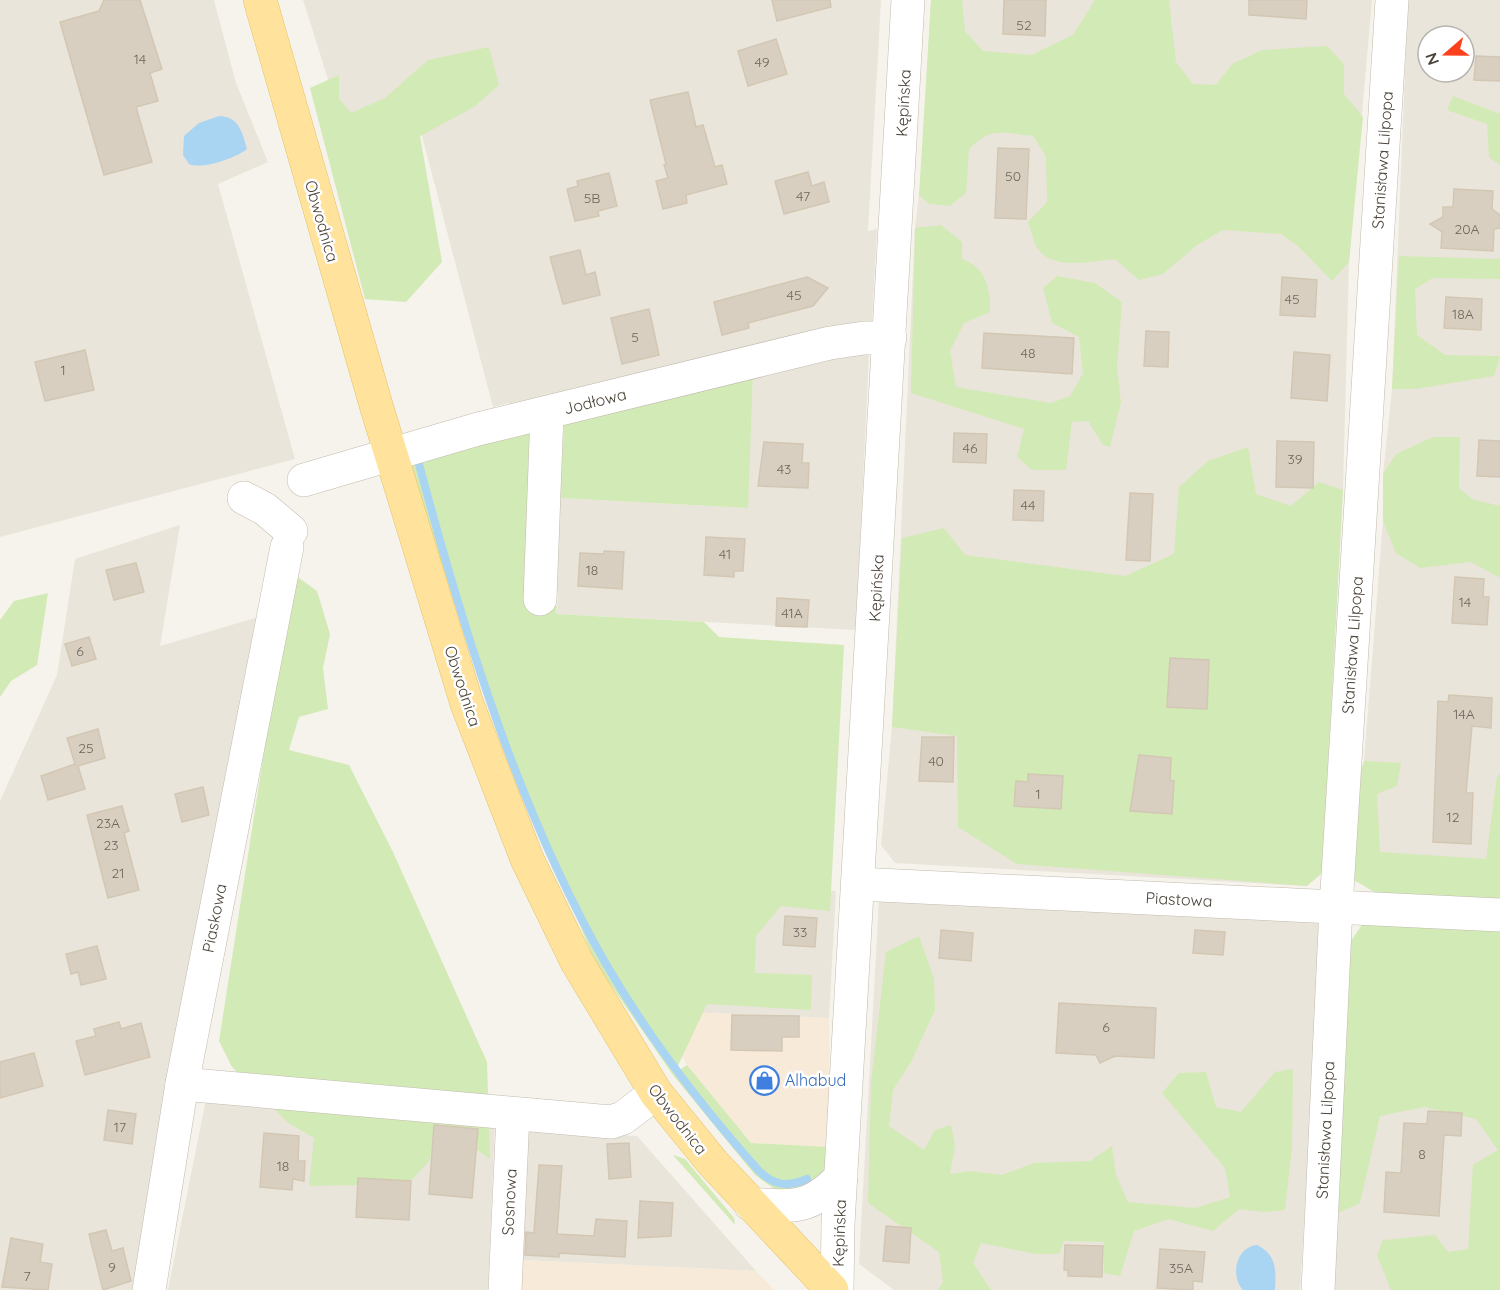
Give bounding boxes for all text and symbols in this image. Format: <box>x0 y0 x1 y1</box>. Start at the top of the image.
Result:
house number: 52 <box>1016 16 1032 34</box>
north arrow <box>1416 24 1476 84</box>
house number: 14 <box>134 50 146 68</box>
text: N <box>1420 50 1443 68</box>
house number: 49 <box>755 53 770 71</box>
street label: Kępińska <box>891 69 915 137</box>
street label: Stanisława Lilpopa <box>1367 90 1397 230</box>
house number: 50 <box>1005 167 1021 185</box>
street label: Obwodnica <box>301 178 343 264</box>
house number: 47 <box>796 187 810 205</box>
house number: 5B <box>584 189 600 207</box>
house number: 20A <box>1454 220 1480 238</box>
house number: 45 <box>786 286 802 304</box>
house number: 45 <box>1284 290 1300 308</box>
house number: 18A <box>1452 305 1474 323</box>
house number: 5 <box>631 328 639 346</box>
house number: 48 <box>1021 344 1035 362</box>
house number: 1 <box>60 361 66 379</box>
street label: Jodłowa <box>562 384 628 418</box>
house number: 46 <box>963 439 978 457</box>
house number: 39 <box>1287 450 1303 468</box>
house number: 43 <box>777 460 791 478</box>
house number: 44 <box>1021 496 1035 514</box>
house number: 41 <box>719 545 731 563</box>
street label: Kępińska <box>864 554 888 622</box>
house number: 18 <box>586 561 598 579</box>
street label: Stanisława Lilpopa <box>1337 575 1367 715</box>
house number: 14 <box>1459 593 1471 611</box>
house number: 41A <box>781 604 803 622</box>
house number: 6 <box>76 642 84 660</box>
street label: Obwodnica <box>441 643 485 729</box>
house number: 14A <box>1453 705 1475 723</box>
house number: 25 <box>78 739 94 757</box>
house number: 40 <box>928 752 944 770</box>
house number: 1 <box>1035 785 1041 803</box>
house number: 12 <box>1447 808 1460 826</box>
house number: 23A <box>96 814 120 832</box>
house number: 23 <box>103 836 119 854</box>
house number: 21 <box>112 864 124 882</box>
street label: Piaskowa <box>198 882 230 954</box>
street label: Piastowa <box>1145 887 1213 911</box>
house number: 33 <box>793 923 807 941</box>
house number: 6 <box>1102 1018 1110 1036</box>
street label: Stanisława Lilpopa <box>1311 1061 1339 1199</box>
shop icon: Alhabud <box>748 1064 780 1096</box>
place label: Alhabud <box>785 1070 846 1090</box>
street label: Obwodnica <box>644 1080 712 1158</box>
house number: 17 <box>114 1118 126 1136</box>
house number: 8 <box>1418 1145 1426 1163</box>
house number: 18 <box>277 1157 289 1175</box>
street label: Sosnowa <box>497 1168 521 1236</box>
street label: Kępińska <box>828 1199 850 1267</box>
house number: 9 <box>108 1258 116 1276</box>
house number: 35A <box>1169 1259 1193 1277</box>
house number: 7 <box>23 1267 31 1285</box>

